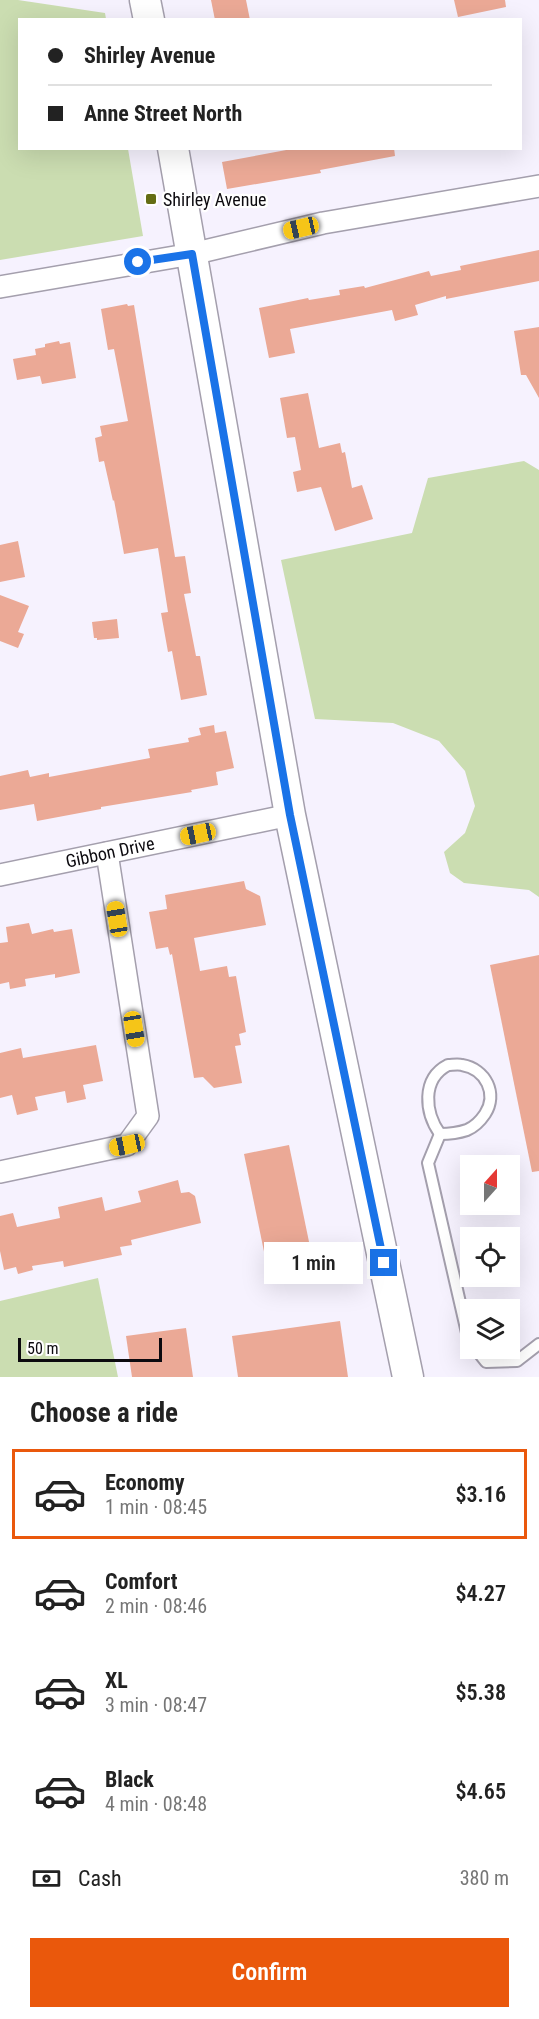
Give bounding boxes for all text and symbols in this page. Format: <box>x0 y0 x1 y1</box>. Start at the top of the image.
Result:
text: Shirley Avenue <box>84 43 215 68</box>
text: Anne Street North <box>84 101 242 126</box>
place label: Shirley Avenue <box>163 189 267 210</box>
marker: Shirley Avenue <box>144 192 158 206</box>
car <box>281 215 321 241</box>
route start <box>124 248 151 275</box>
car <box>179 821 217 847</box>
street label: Gibbon Drive <box>64 832 156 872</box>
car <box>105 900 129 938</box>
car <box>122 1010 146 1048</box>
car <box>108 1132 146 1158</box>
north arrow <box>460 1155 520 1215</box>
map controls <box>460 1155 520 1359</box>
button: locate <box>460 1227 520 1287</box>
callout: 1 min <box>264 1242 363 1284</box>
route end <box>370 1249 397 1276</box>
text: 1 min <box>291 1251 336 1275</box>
button: layers <box>460 1299 520 1359</box>
scale bar <box>18 1335 162 1362</box>
text: 50 m <box>27 1339 59 1358</box>
text: Choose a ride <box>30 1397 178 1429</box>
icon: car <box>33 1467 87 1521</box>
text: Economy <box>105 1470 185 1495</box>
text: $3.16 <box>455 1482 506 1507</box>
text: 1 min · 08:45 <box>105 1495 207 1519</box>
icon: car <box>33 1566 87 1620</box>
text: Comfort <box>105 1569 178 1594</box>
text: $4.27 <box>455 1581 506 1606</box>
text: 2 min · 08:46 <box>105 1594 207 1618</box>
icon: car <box>33 1665 87 1719</box>
text: XL <box>105 1668 128 1693</box>
text: $5.38 <box>455 1680 506 1705</box>
text: 3 min · 08:47 <box>105 1693 207 1717</box>
icon: car <box>33 1764 87 1818</box>
text: Black <box>105 1767 154 1792</box>
text: $4.65 <box>455 1779 506 1804</box>
text: 4 min · 08:48 <box>105 1792 207 1816</box>
icon: cash <box>30 1862 63 1895</box>
text: Cash <box>78 1866 122 1891</box>
text: 380 m <box>460 1866 509 1890</box>
button: Confirm <box>30 1938 509 2007</box>

